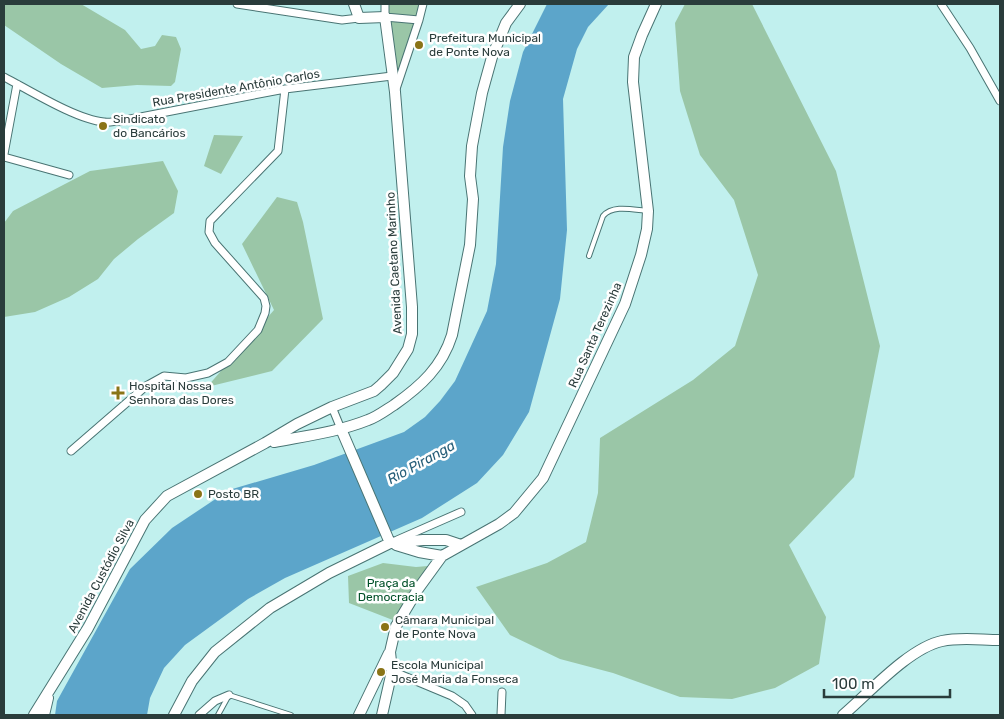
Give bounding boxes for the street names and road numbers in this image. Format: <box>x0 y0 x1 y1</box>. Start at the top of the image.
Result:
street label: Rua Presidente Antônio Carlos <box>151 66 321 110</box>
street label: Avenida Caetano Marinho <box>383 191 405 335</box>
street label: Rua Santa Terezinha <box>565 280 625 390</box>
street label: Avenida Custódio Silva <box>65 517 137 635</box>

